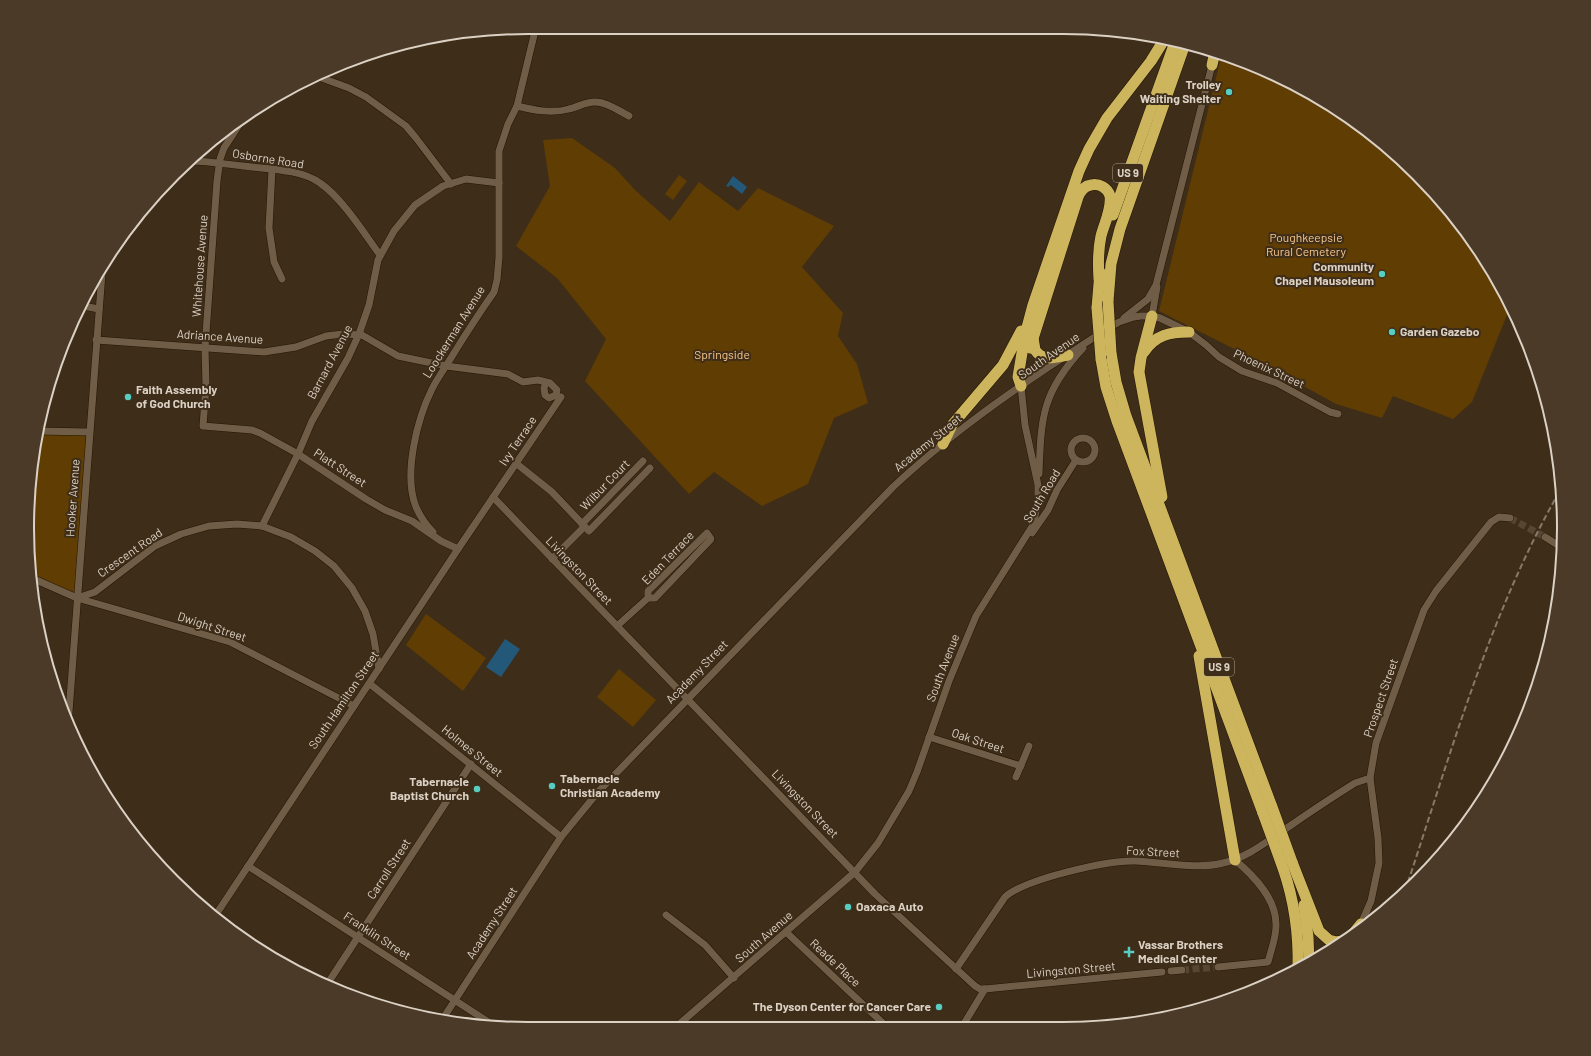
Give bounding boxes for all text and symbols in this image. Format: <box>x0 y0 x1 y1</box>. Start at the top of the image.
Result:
place label: Trolley Waiting Shelter <box>1140 77 1221 105</box>
marker: Trolley Waiting Shelter <box>1224 87 1234 97</box>
street label: Osborne Road <box>231 145 305 171</box>
road number: US 9 <box>1113 164 1143 182</box>
street label: Whitehouse Avenue <box>188 214 210 318</box>
park label: Poughkeepsie Rural Cemetery <box>1266 230 1346 258</box>
place label: Community Chapel Mausoleum <box>1275 259 1374 287</box>
marker: Community Chapel Mausoleum <box>1377 269 1387 279</box>
street label: Loockerman Avenue <box>419 283 487 380</box>
street label: Barnard Avenue <box>304 322 355 401</box>
place label: Garden Gazebo <box>1400 324 1480 338</box>
street label: Adriance Avenue <box>176 326 264 346</box>
marker: Garden Gazebo <box>1387 327 1397 337</box>
street label: South Avenue <box>1015 329 1082 381</box>
street label: Phoenix Street <box>1232 346 1307 391</box>
park label: Springside <box>694 347 750 361</box>
place label: Faith Assembly of God Church <box>136 382 217 410</box>
marker: Faith Assembly of God Church <box>123 392 133 402</box>
street label: Academy Street <box>891 411 964 474</box>
street label: Ivy Terrace <box>496 413 539 468</box>
street label: Platt Street <box>312 445 369 489</box>
street label: Wilbur Court <box>577 456 632 513</box>
street label: Hooker Avenue <box>62 459 82 537</box>
street label: South Road <box>1020 466 1063 525</box>
street label: Crescent Road <box>94 525 165 580</box>
street label: Eden Terrace <box>638 528 696 587</box>
street label: Livingston Street <box>544 533 616 607</box>
street label: Dwight Street <box>176 608 248 644</box>
street label: South Avenue <box>923 632 961 703</box>
street label: Academy Street <box>662 637 730 706</box>
street label: South Hamilton Street <box>305 648 381 751</box>
street label: Prospect Street <box>1360 656 1400 739</box>
road number: US 9 <box>1204 658 1234 676</box>
street label: Holmes Street <box>439 721 506 779</box>
street label: Oak Street <box>950 725 1006 755</box>
street label: Livingston Street <box>770 766 842 840</box>
place label: Tabernacle Christian Academy <box>560 771 660 799</box>
place label: Tabernacle Baptist Church <box>390 774 469 802</box>
marker: Tabernacle Christian Academy <box>547 781 557 791</box>
marker: Tabernacle Baptist Church <box>472 784 482 794</box>
street label: Carroll Street <box>363 836 413 901</box>
street label: Fox Street <box>1126 843 1180 859</box>
street label: Academy Street <box>463 884 520 961</box>
place label: Oaxaca Auto <box>856 899 924 913</box>
marker: Oaxaca Auto <box>843 902 853 912</box>
street label: Franklin Street <box>341 908 414 962</box>
street label: South Avenue <box>732 908 795 965</box>
street label: Reade Place <box>808 935 864 989</box>
place label: Vassar Brothers Medical Center <box>1138 937 1223 965</box>
marker: Vassar Brothers Medical Center <box>1123 946 1135 958</box>
street label: Livingston Street <box>1026 958 1116 980</box>
place label: The Dyson Center for Cancer Care <box>753 999 931 1013</box>
marker: The Dyson Center for Cancer Care <box>934 1002 944 1012</box>

